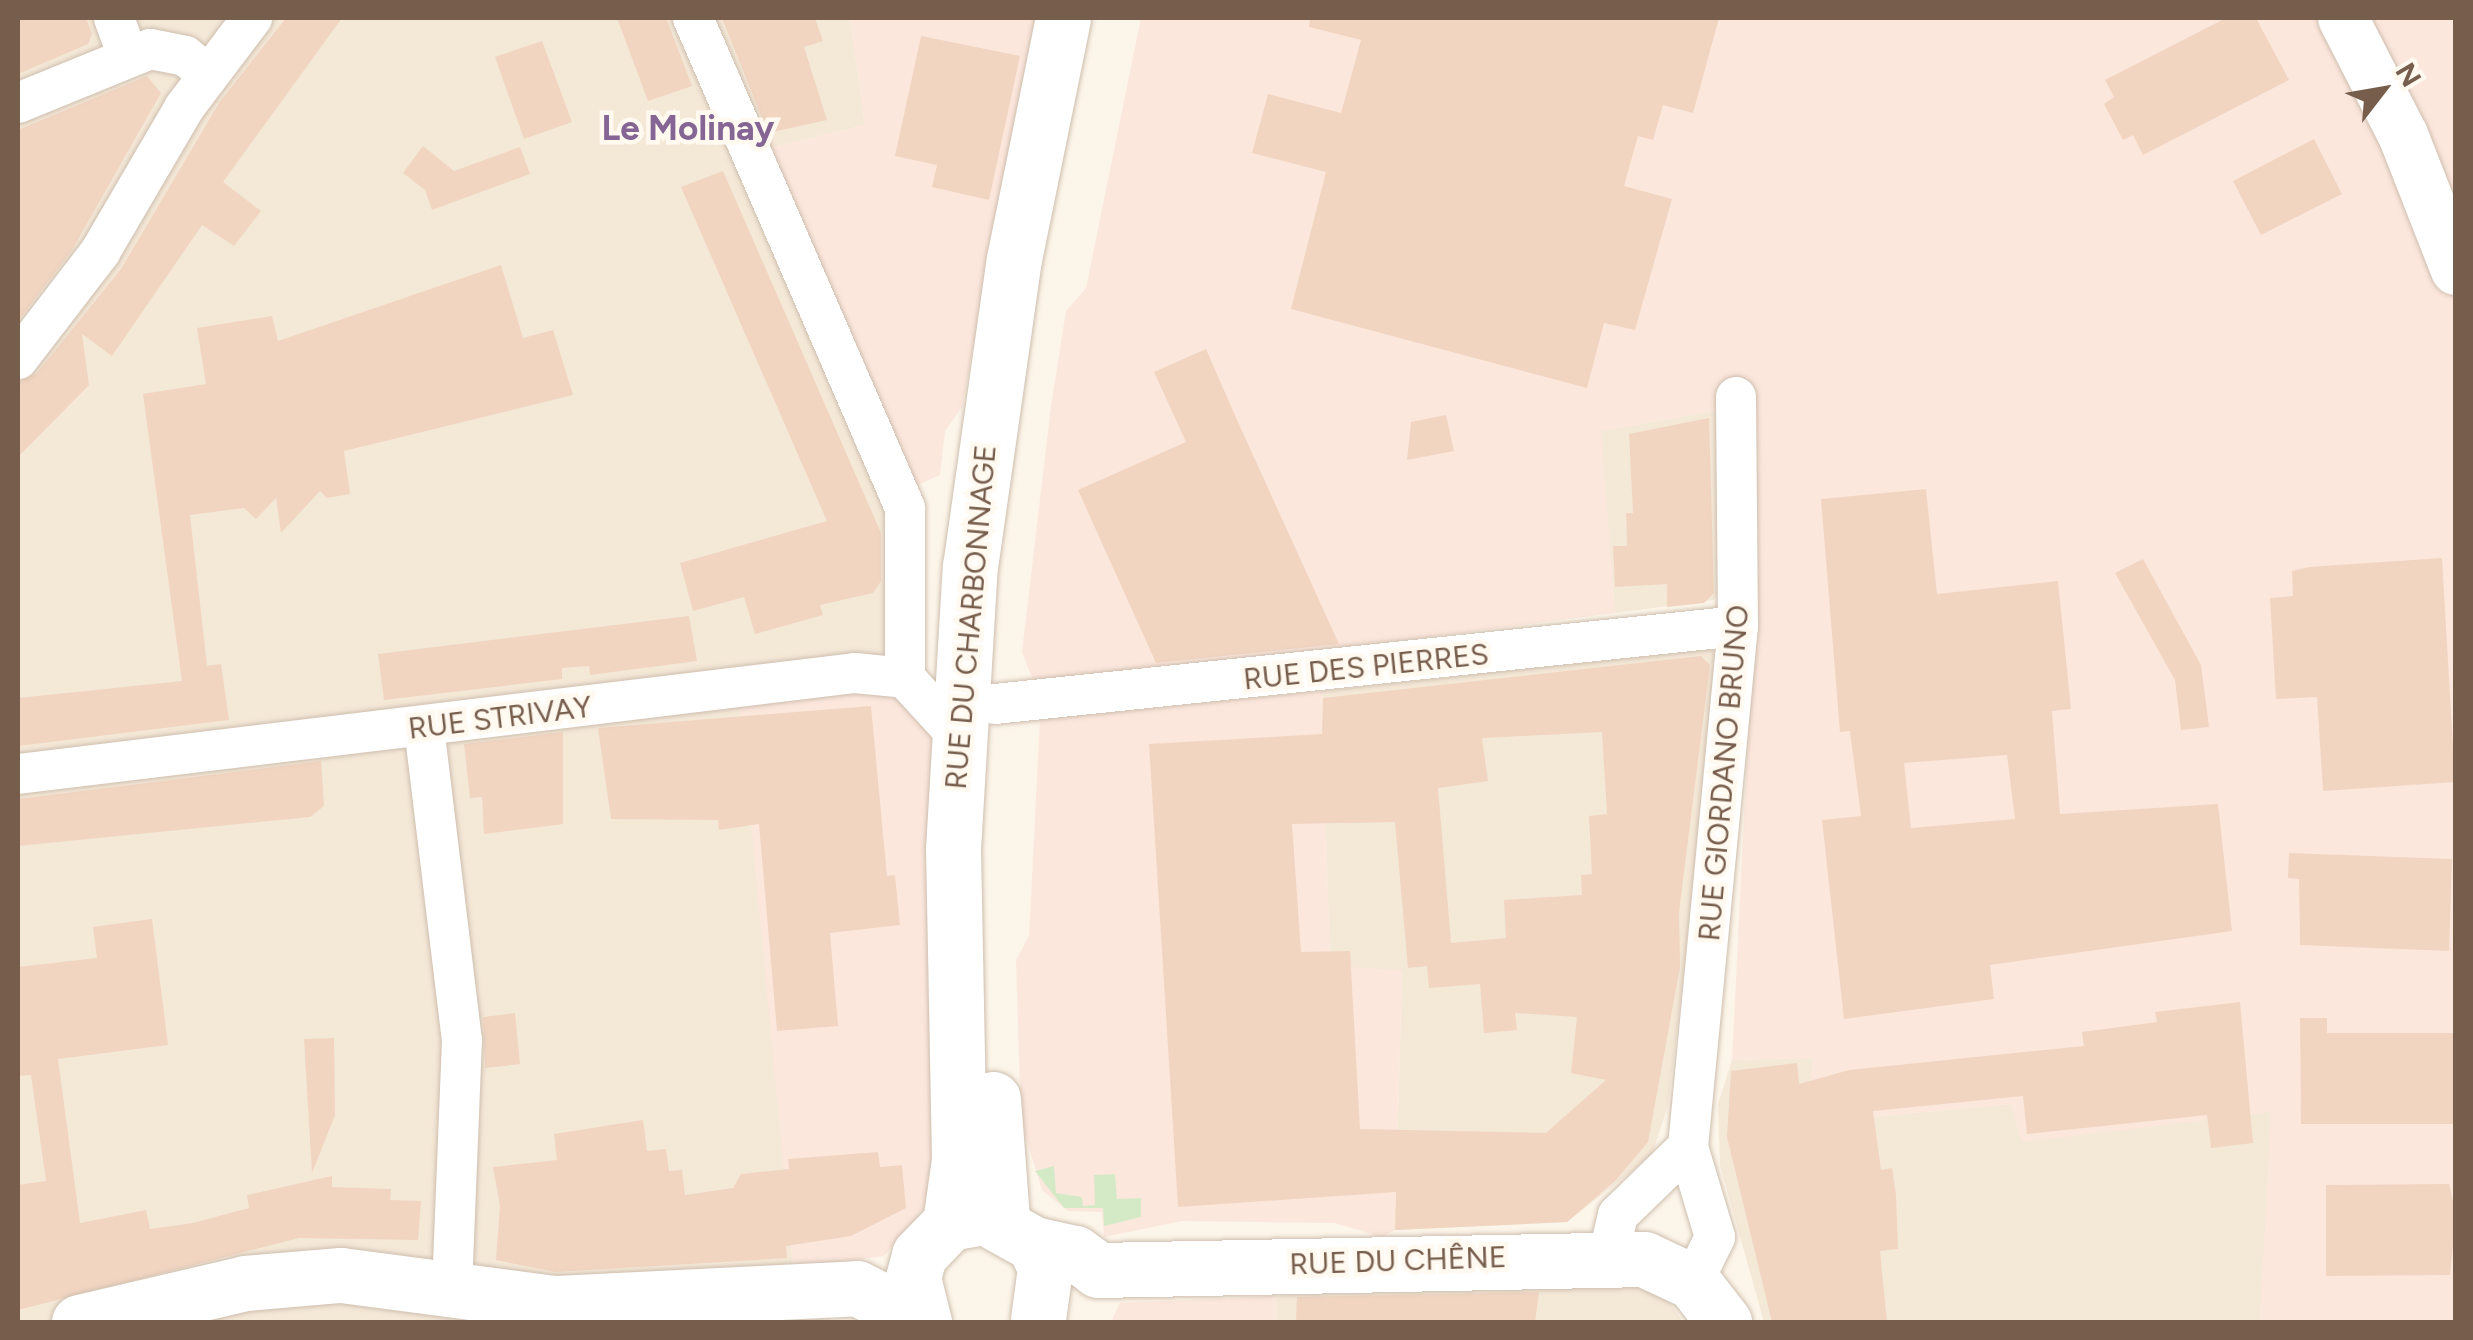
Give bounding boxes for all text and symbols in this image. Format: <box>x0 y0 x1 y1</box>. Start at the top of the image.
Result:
north arrow <box>2333 40 2433 140</box>
text: N <box>2389 57 2429 93</box>
district label: Le Molinay <box>602 107 774 149</box>
street label: RUE DU CHARBONNAGE <box>938 443 1004 791</box>
street label: RUE GIORDANO BRUNO <box>1691 603 1757 943</box>
street label: RUE DES PIERRES <box>1242 636 1490 698</box>
street label: RUE STRIVAY <box>406 689 594 747</box>
street label: RUE DU CHÊNE <box>1289 1239 1507 1283</box>

